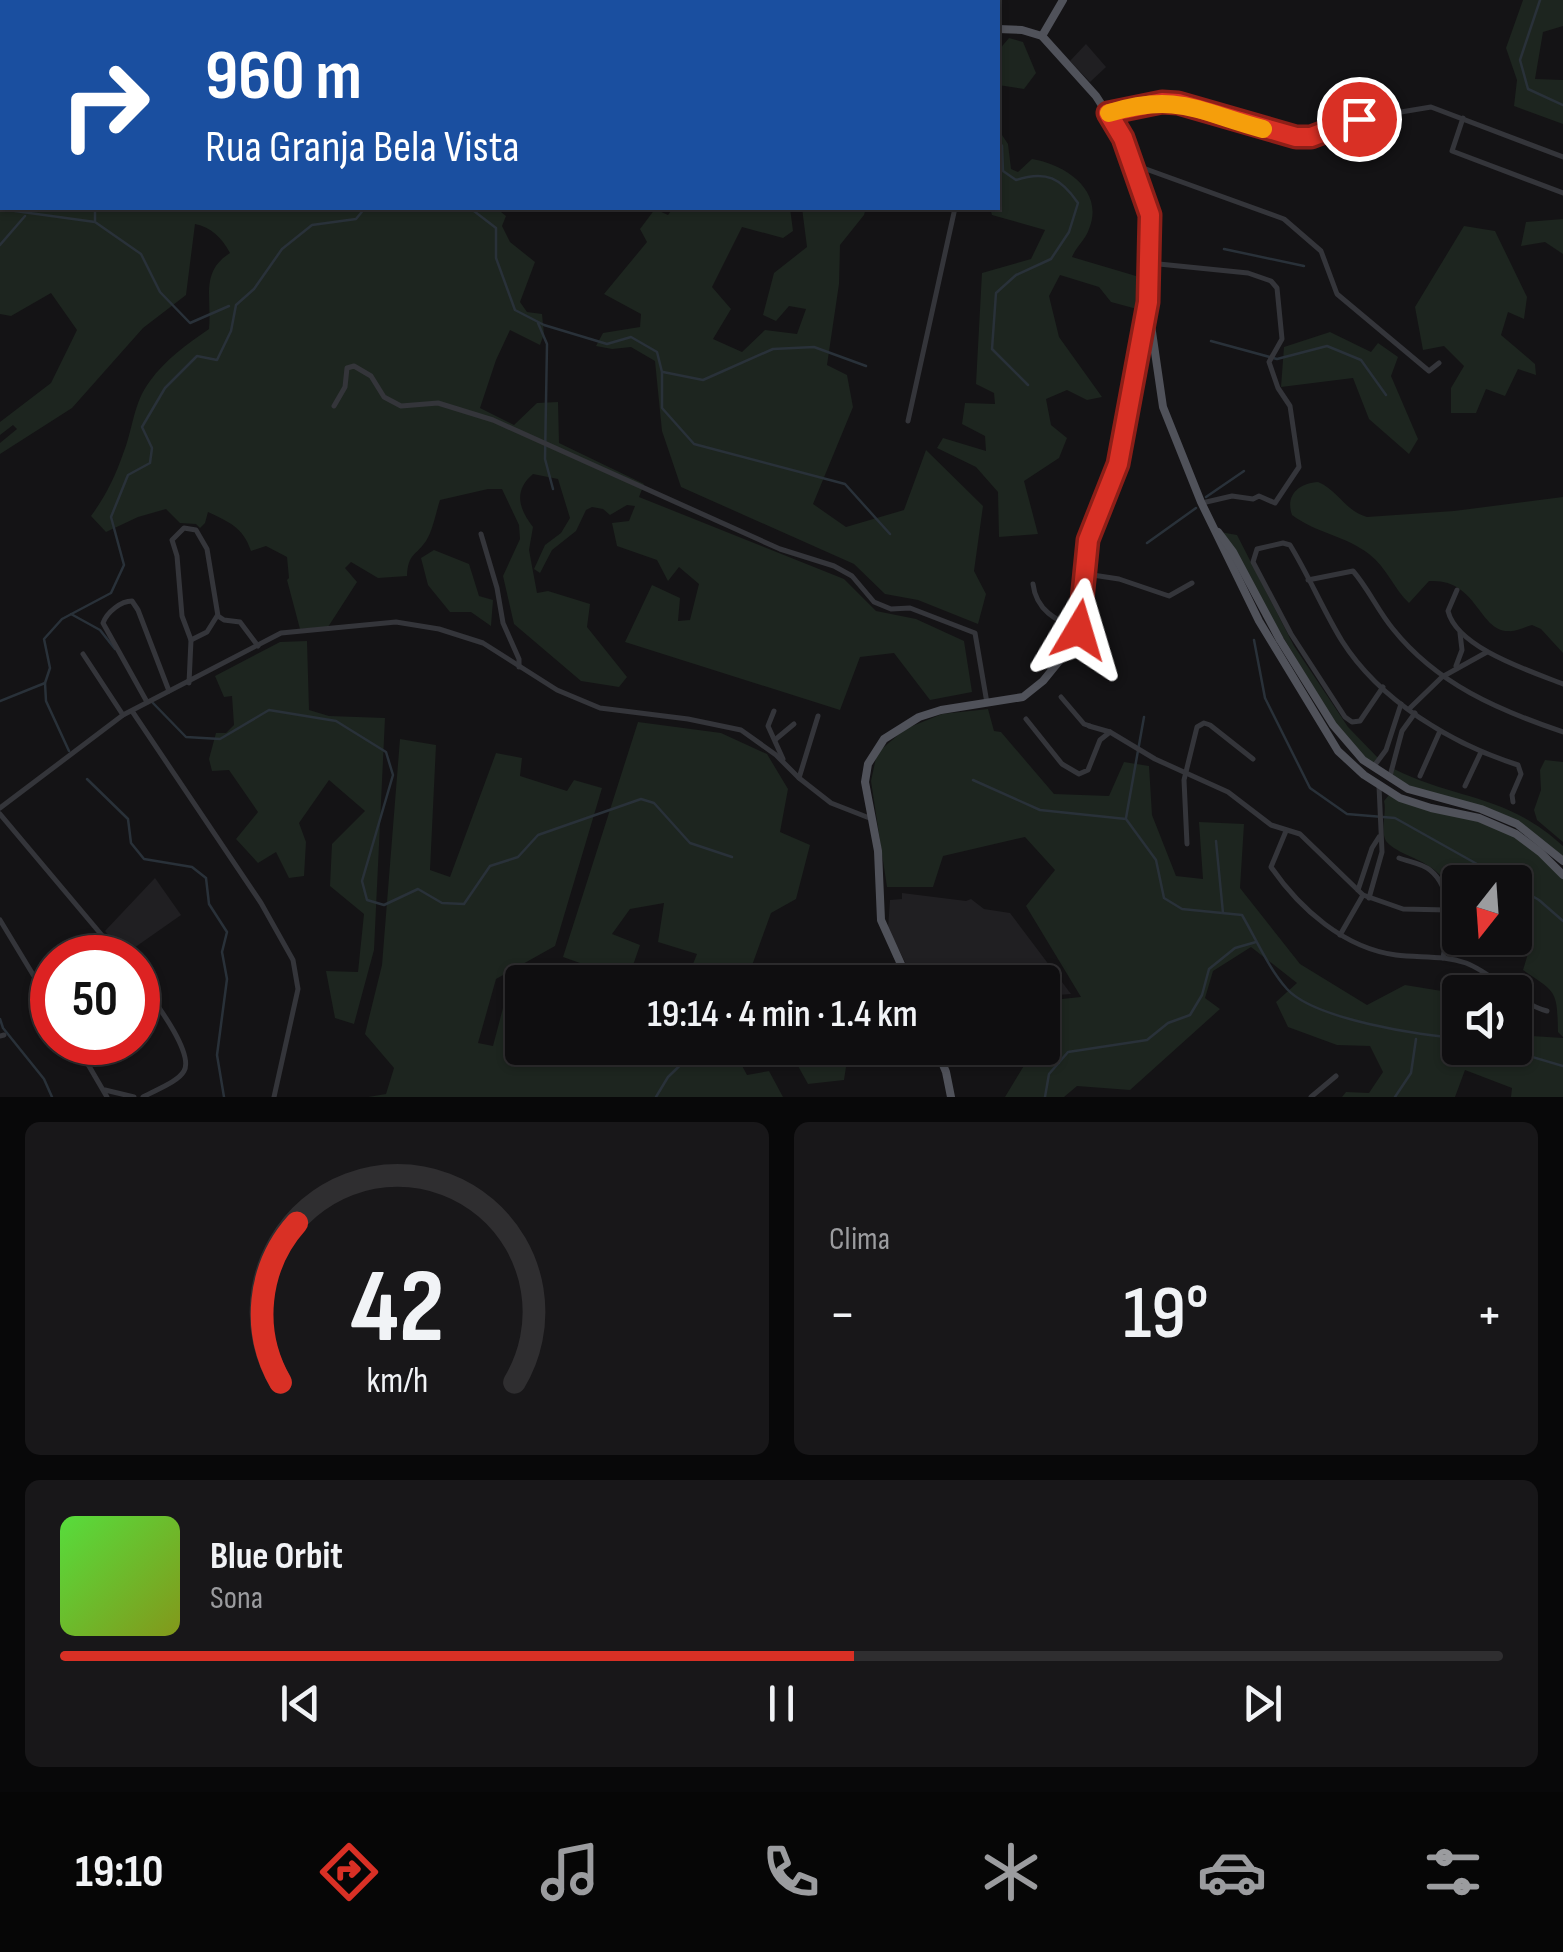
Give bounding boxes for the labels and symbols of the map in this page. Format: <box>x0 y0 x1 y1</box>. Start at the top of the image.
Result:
pin <box>1317 77 1402 162</box>
position arrow <box>1027 578 1131 682</box>
north arrow <box>1442 865 1532 955</box>
speed limit sign: 50 <box>30 935 160 1065</box>

